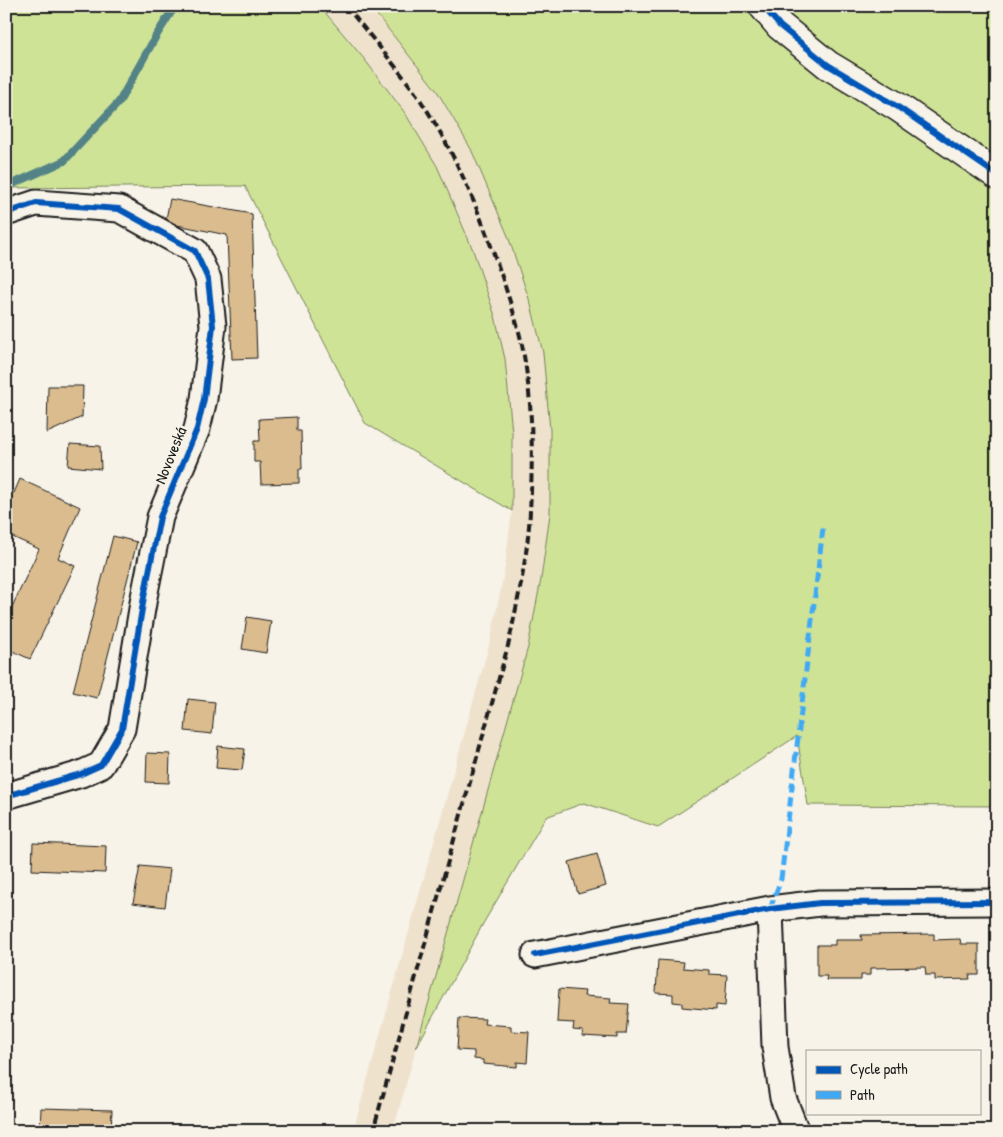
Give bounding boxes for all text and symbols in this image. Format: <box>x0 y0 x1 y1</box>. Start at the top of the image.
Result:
street label: Novoveská <box>149 423 191 487</box>
legend <box>806 1050 980 1114</box>
text: Cycle path <box>850 1058 908 1079</box>
text: Path <box>850 1084 875 1105</box>

